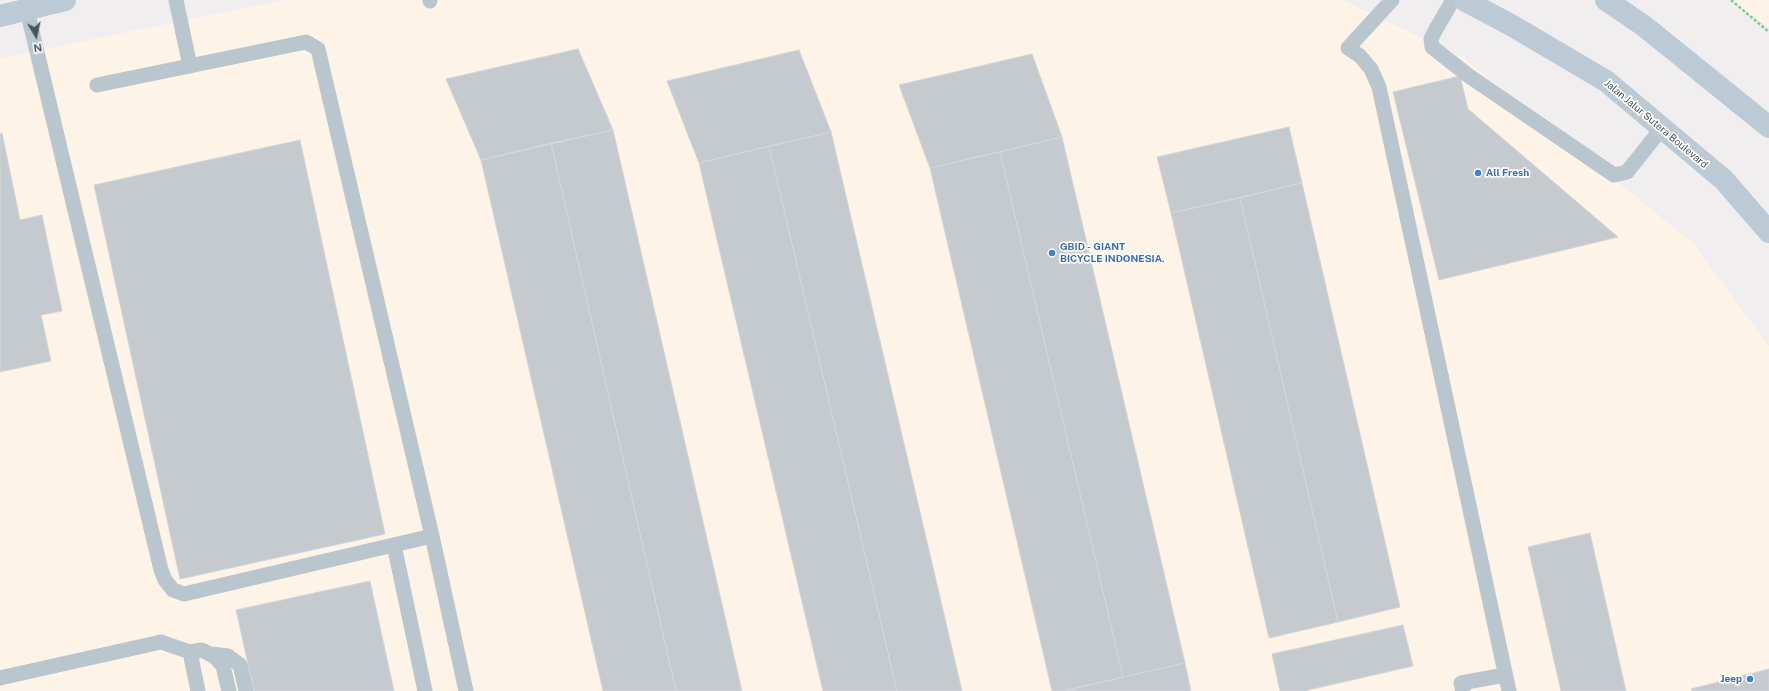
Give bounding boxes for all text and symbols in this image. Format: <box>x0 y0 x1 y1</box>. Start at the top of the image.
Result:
north arrow <box>16 16 56 56</box>
text: N <box>33 41 43 54</box>
street label: Jalan Jalur Sutera Boulevard <box>1602 77 1710 171</box>
place label: All Fresh <box>1486 167 1529 179</box>
marker: All Fresh <box>1473 168 1483 178</box>
place label: GBID - GIANT BICYCLE INDONESIA. <box>1060 241 1165 264</box>
marker: GBID - GIANT BICYCLE INDONESIA. <box>1047 248 1057 258</box>
place label: Jeep <box>1720 673 1742 685</box>
marker: Jeep <box>1745 674 1755 684</box>

